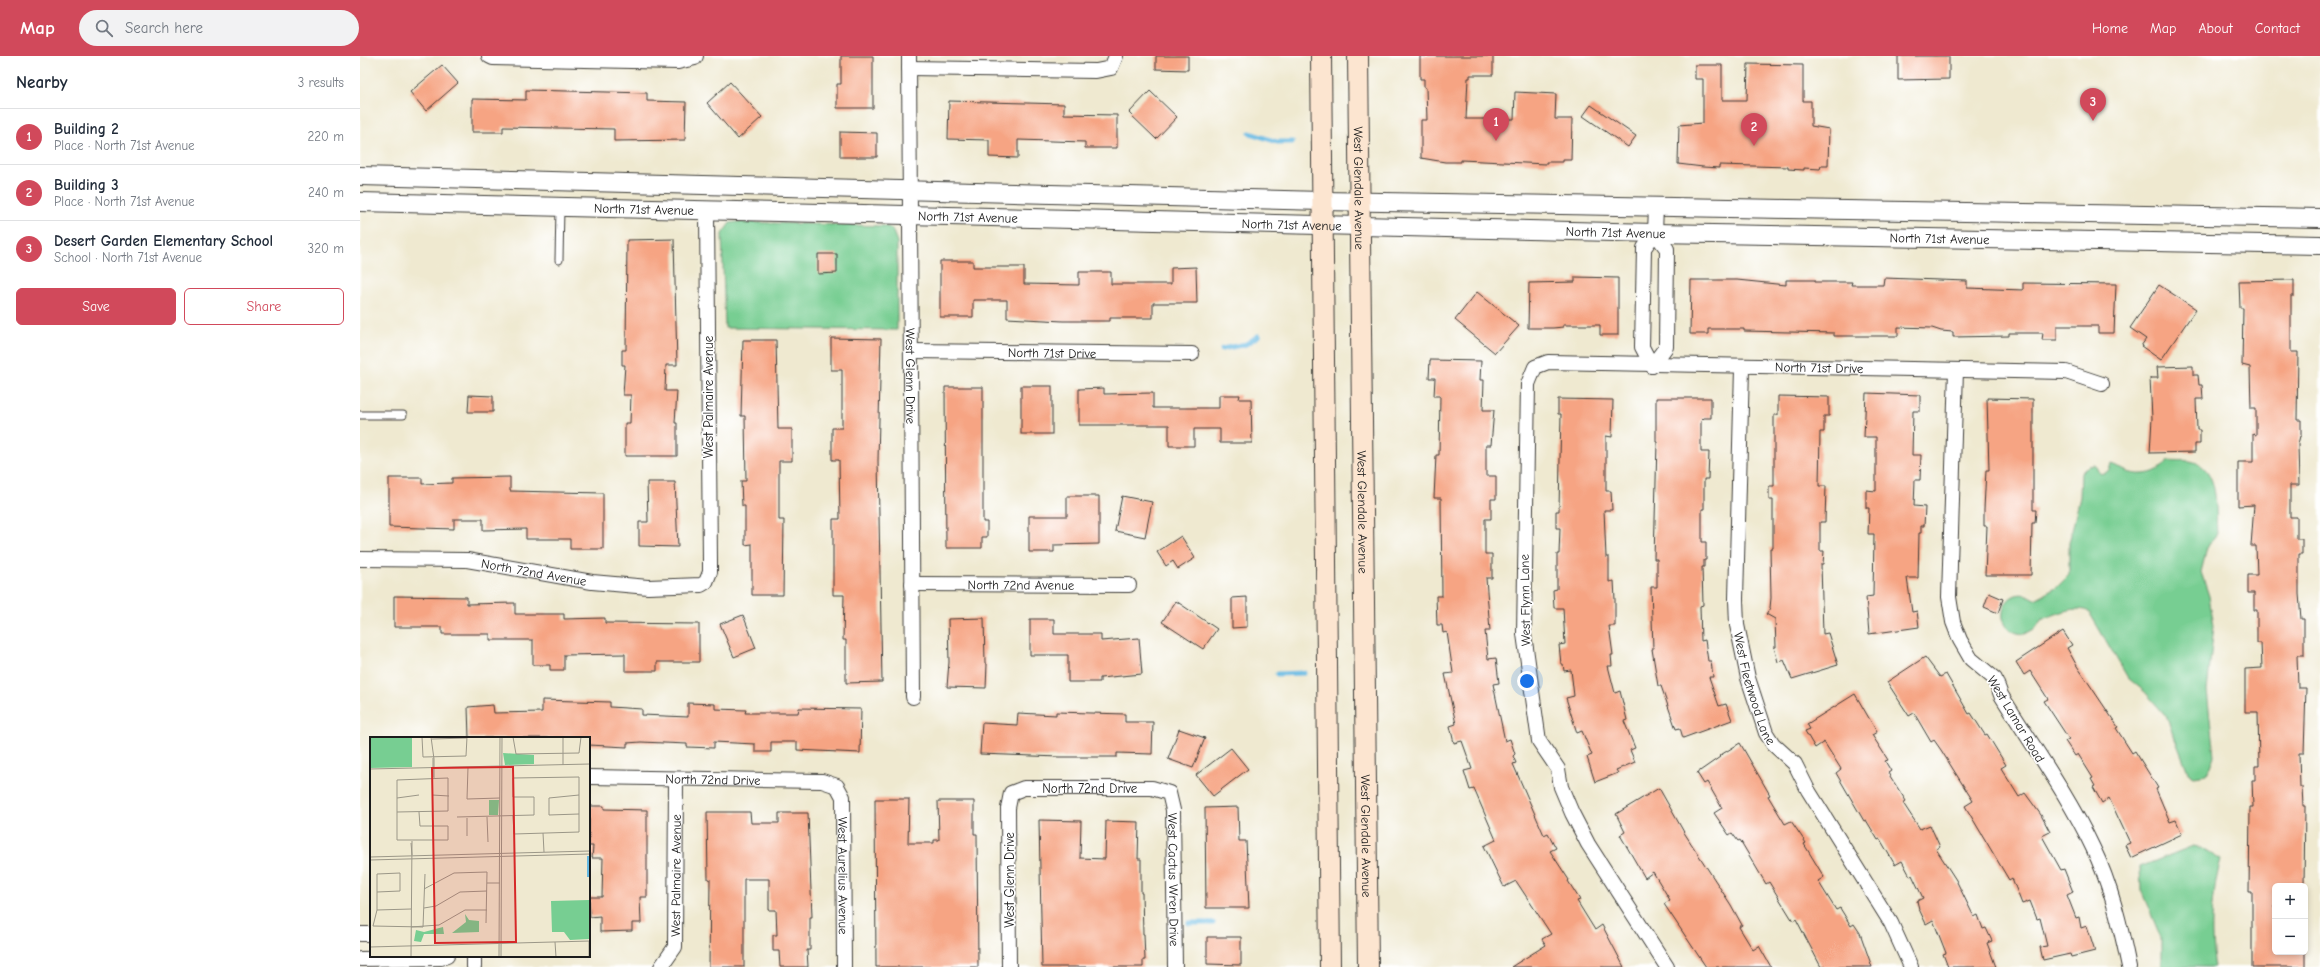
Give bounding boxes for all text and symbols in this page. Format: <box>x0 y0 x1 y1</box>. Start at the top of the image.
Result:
search box <box>79 10 359 46</box>
text: Map <box>20 17 55 39</box>
icon: search <box>93 17 115 39</box>
text: Search here <box>125 19 203 37</box>
text: Home <box>2092 20 2128 37</box>
text: Map <box>2150 20 2176 37</box>
text: About <box>2198 20 2233 37</box>
text: Contact <box>2255 20 2300 37</box>
text: Nearby <box>16 73 67 92</box>
text: 3 results <box>298 75 344 90</box>
pin: 3 <box>2080 88 2106 121</box>
pin: 1 <box>1483 108 1509 141</box>
pin: 2 <box>1741 113 1767 146</box>
text: Building 2 <box>54 120 119 138</box>
street label: West Glendale Avenue <box>1351 126 1368 250</box>
text: 1 <box>26 129 32 144</box>
text: 220 m <box>307 129 344 144</box>
text: Place · North 71st Avenue <box>54 138 195 153</box>
text: Building 3 <box>54 176 119 194</box>
text: 2 <box>26 185 32 200</box>
text: 240 m <box>308 185 344 200</box>
text: Place · North 71st Avenue <box>54 194 195 209</box>
street label: North 71st Avenue <box>594 200 695 218</box>
street label: North 71st Avenue <box>918 208 1019 225</box>
street label: North 71st Avenue <box>1242 216 1342 233</box>
street label: North 71st Avenue <box>1565 223 1666 241</box>
street label: North 71st Avenue <box>1889 230 1990 247</box>
text: Desert Garden Elementary School <box>54 232 273 250</box>
text: 3 <box>26 241 32 256</box>
text: 320 m <box>308 241 344 256</box>
text: School · North 71st Avenue <box>54 250 202 265</box>
button: Save <box>16 288 176 325</box>
button: Share <box>184 288 344 325</box>
street label: West Glenn Drive <box>903 328 919 424</box>
street label: West Palmaire Avenue <box>701 335 716 458</box>
street label: North 71st Drive <box>1008 345 1097 360</box>
street label: North 71st Drive <box>1775 359 1864 376</box>
street label: West Glendale Avenue <box>1355 450 1371 574</box>
street label: West Flynn Lane <box>1517 553 1533 646</box>
street label: North 72nd Avenue <box>480 555 588 589</box>
street label: North 72nd Avenue <box>968 577 1075 592</box>
street label: West Fleetwood Lane <box>1731 631 1779 748</box>
your location <box>1517 671 1537 691</box>
street label: West Lamar Road <box>1984 673 2048 765</box>
inset map <box>370 737 590 957</box>
street label: North 72nd Drive <box>665 771 761 787</box>
street label: West Glendale Avenue <box>1358 774 1375 898</box>
street label: North 72nd Drive <box>1042 781 1138 796</box>
street label: West Cactus Wren Drive <box>1166 813 1182 947</box>
street label: West Palmaire Avenue <box>668 814 683 937</box>
street label: West Aurelius Avenue <box>836 817 851 935</box>
street label: West Glenn Drive <box>1002 832 1017 928</box>
map controls <box>2272 883 2308 955</box>
button: + <box>2272 883 2308 919</box>
button: − <box>2272 919 2308 955</box>

